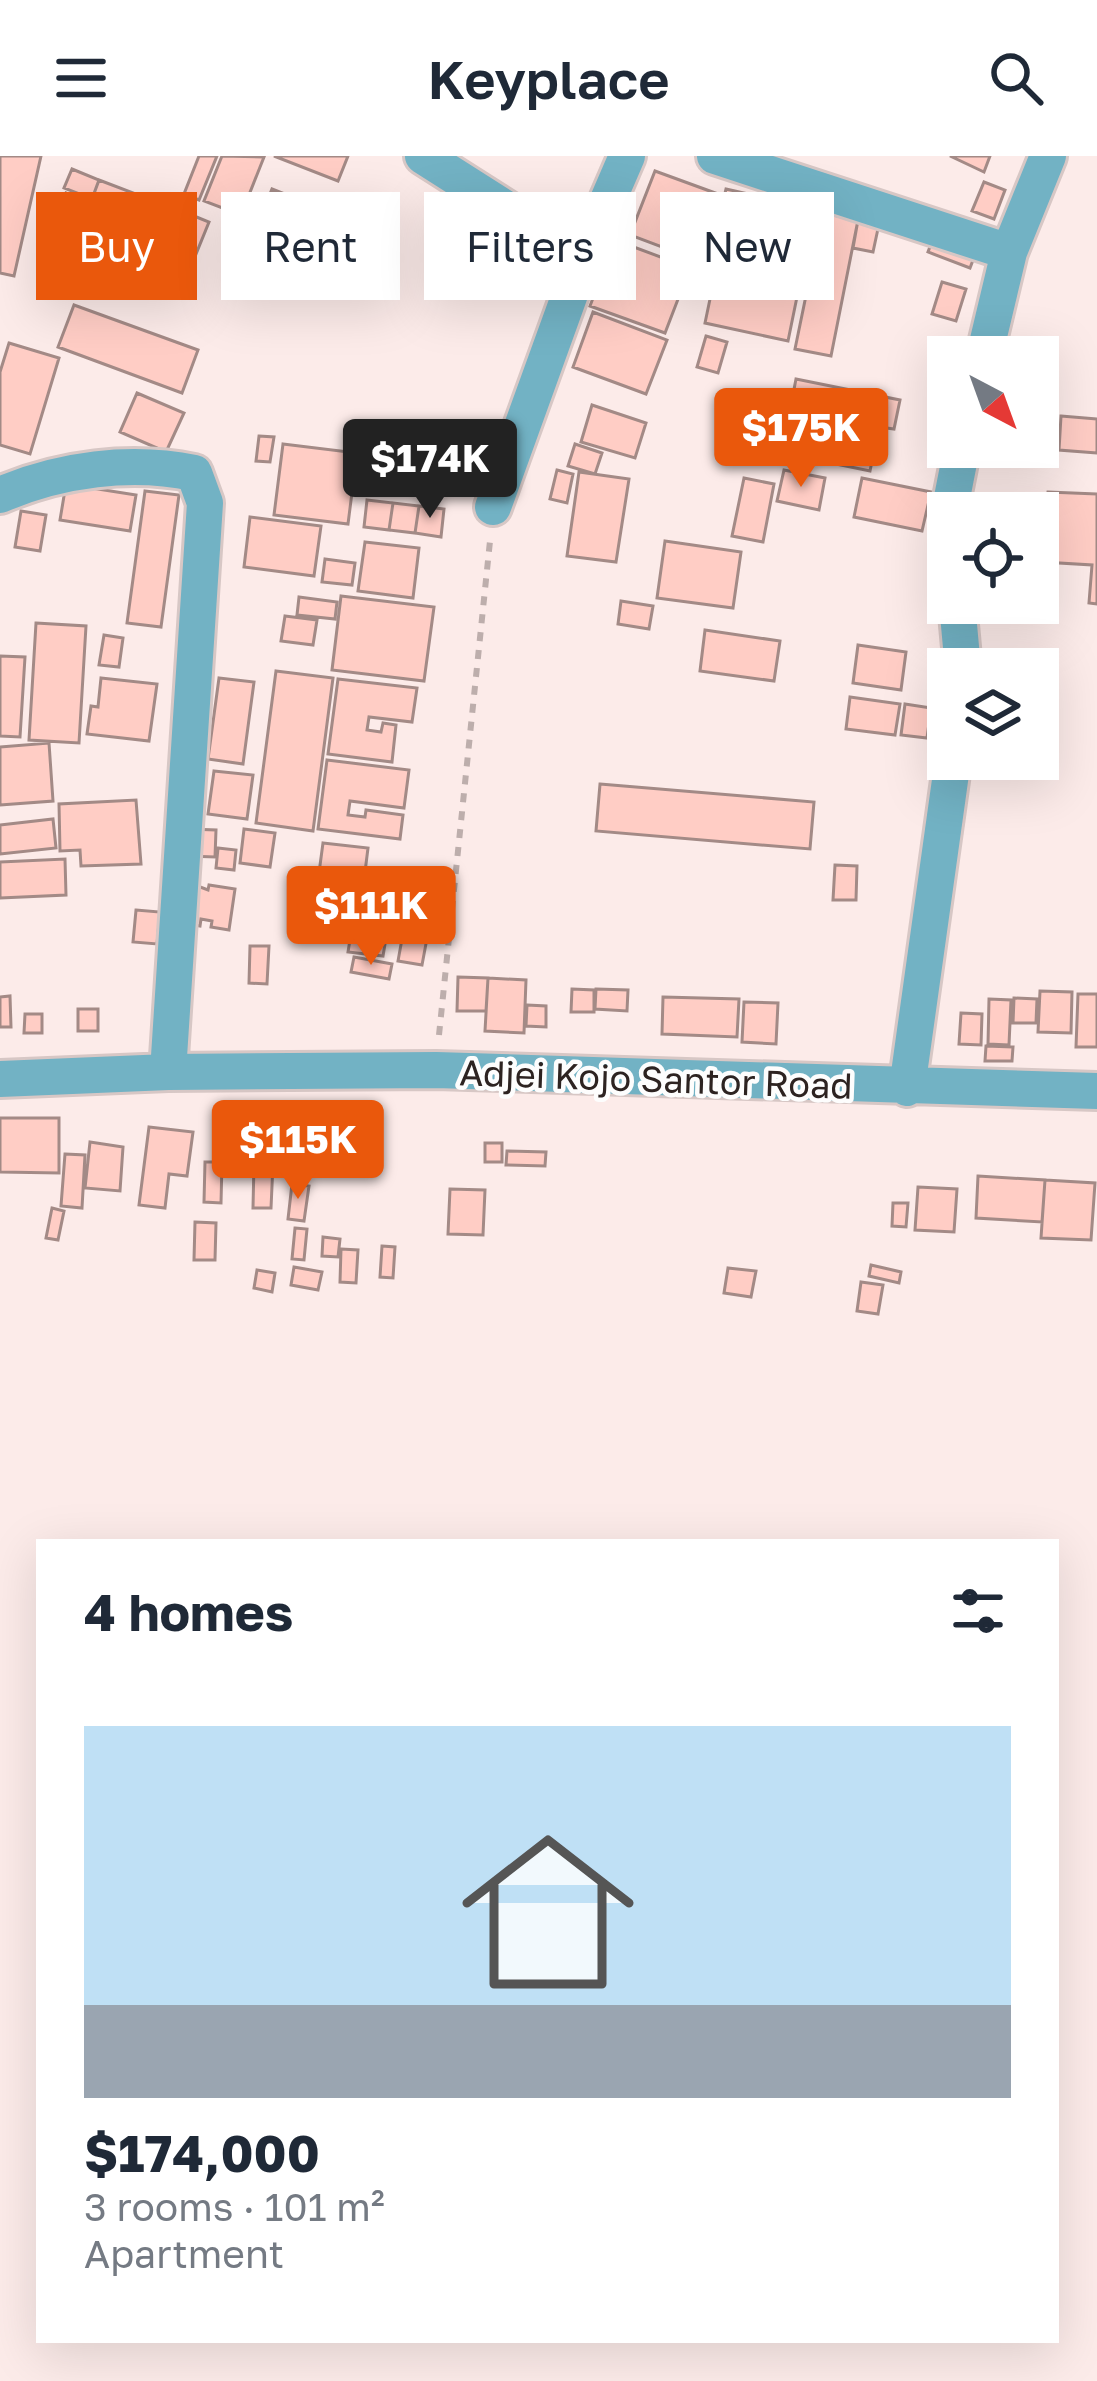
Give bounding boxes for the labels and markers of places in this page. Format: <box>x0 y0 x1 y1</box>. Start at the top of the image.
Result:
pin: $175K <box>717 388 885 490</box>
pin: $174K <box>346 419 514 521</box>
pin: $111K <box>287 866 455 968</box>
pin: $115K <box>214 1100 382 1202</box>

